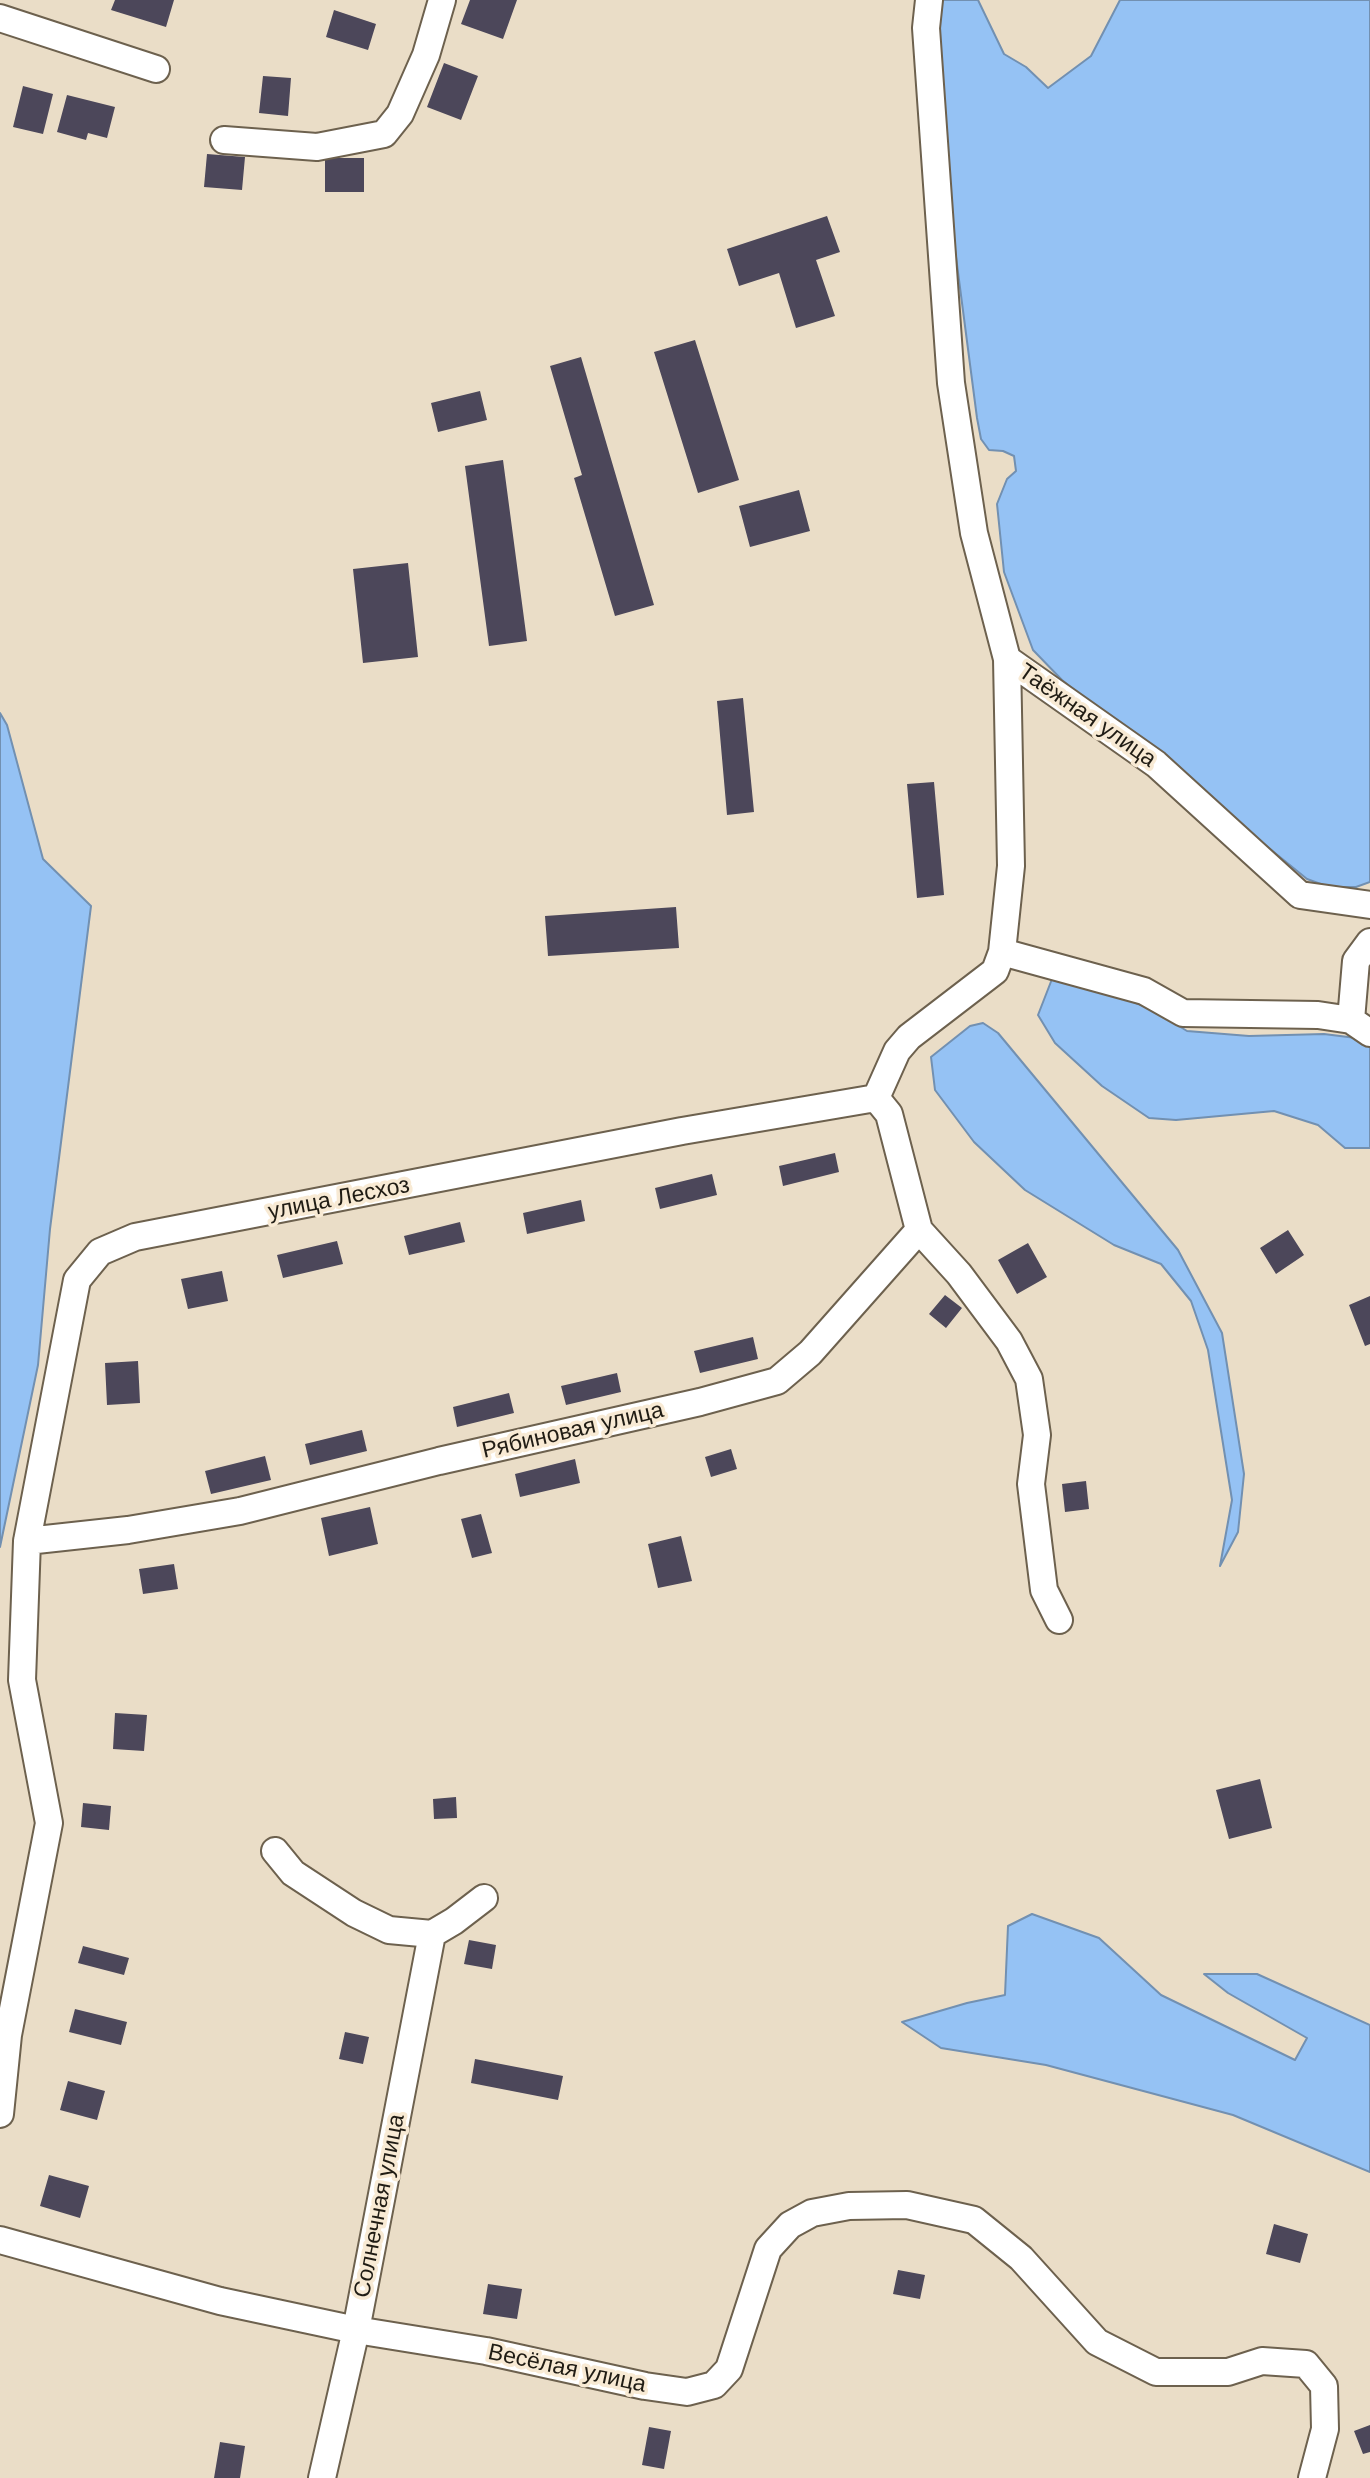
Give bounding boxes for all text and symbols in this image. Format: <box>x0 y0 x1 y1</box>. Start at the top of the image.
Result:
street label: Таёжная улица <box>1013 658 1161 774</box>
street label: улица Лесхоз <box>266 1172 412 1226</box>
street label: Рябиновая улица <box>480 1397 666 1465</box>
street label: Солнечная улица <box>349 2112 411 2300</box>
street label: Весёлая улица <box>486 2339 648 2399</box>

